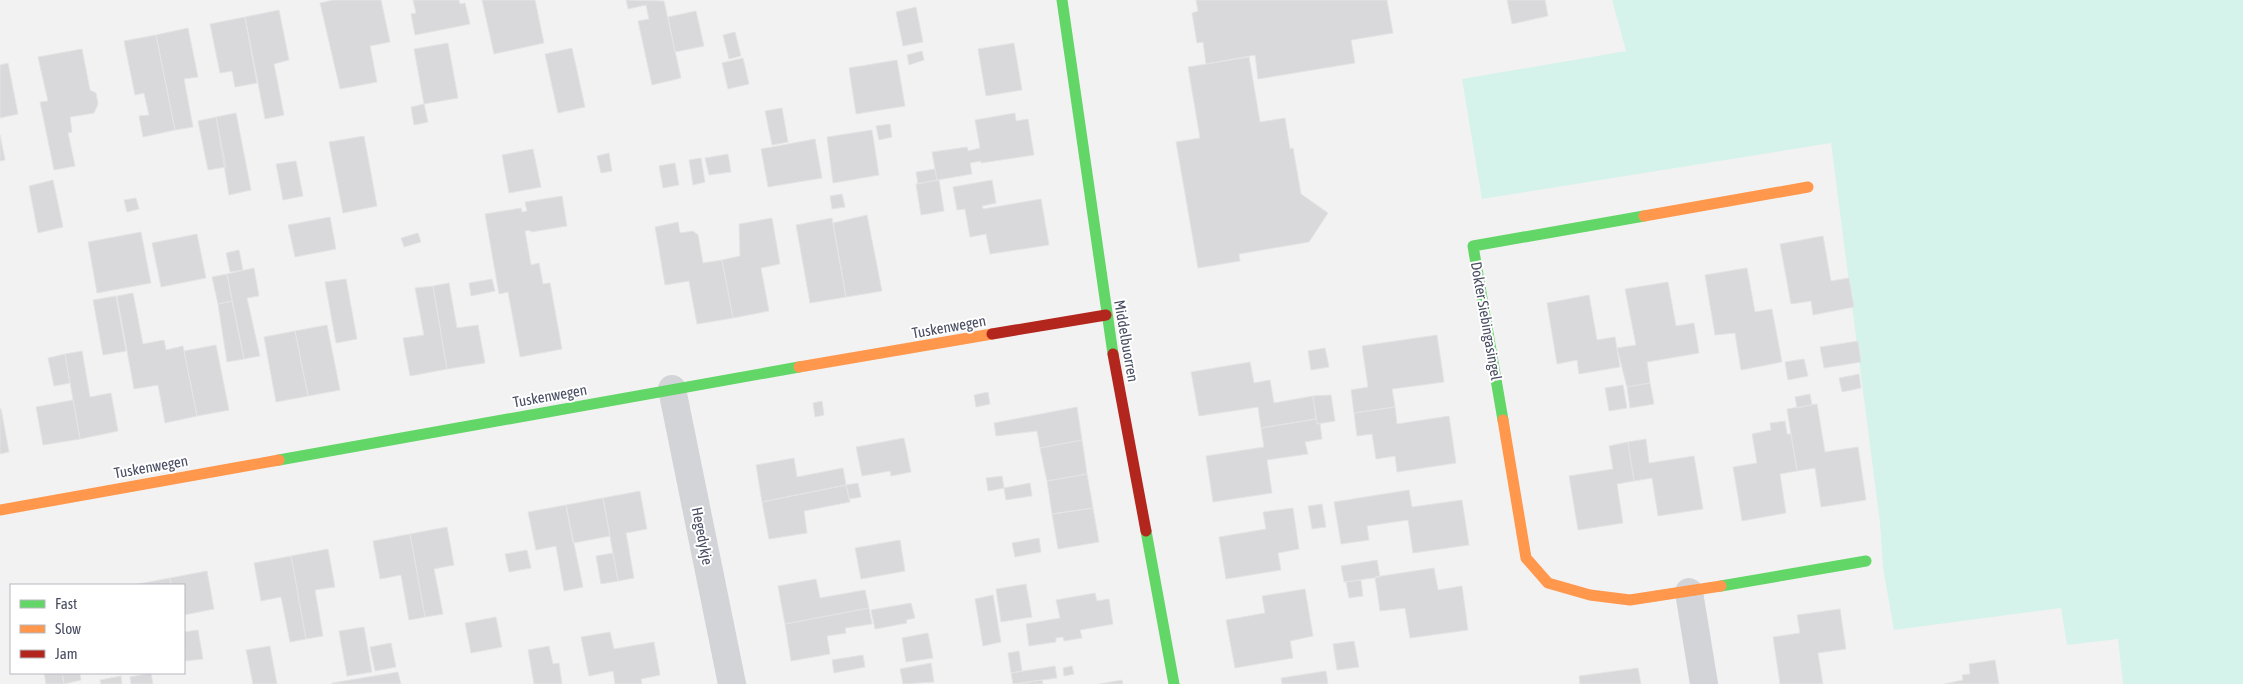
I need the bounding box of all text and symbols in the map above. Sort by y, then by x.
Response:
street label: Dokter Siebingasingel [1468,260,1505,381]
street label: Middelbuorren [1111,299,1142,383]
street label: Tuskenwegen [911,312,987,341]
street label: Tuskenwegen [512,381,588,410]
street label: Tuskenwegen [113,452,189,481]
street label: Hegedykje [689,506,716,566]
legend [10,584,185,674]
text: Fast [55,595,77,612]
text: Slow [55,620,81,637]
text: Jam [55,645,78,662]

